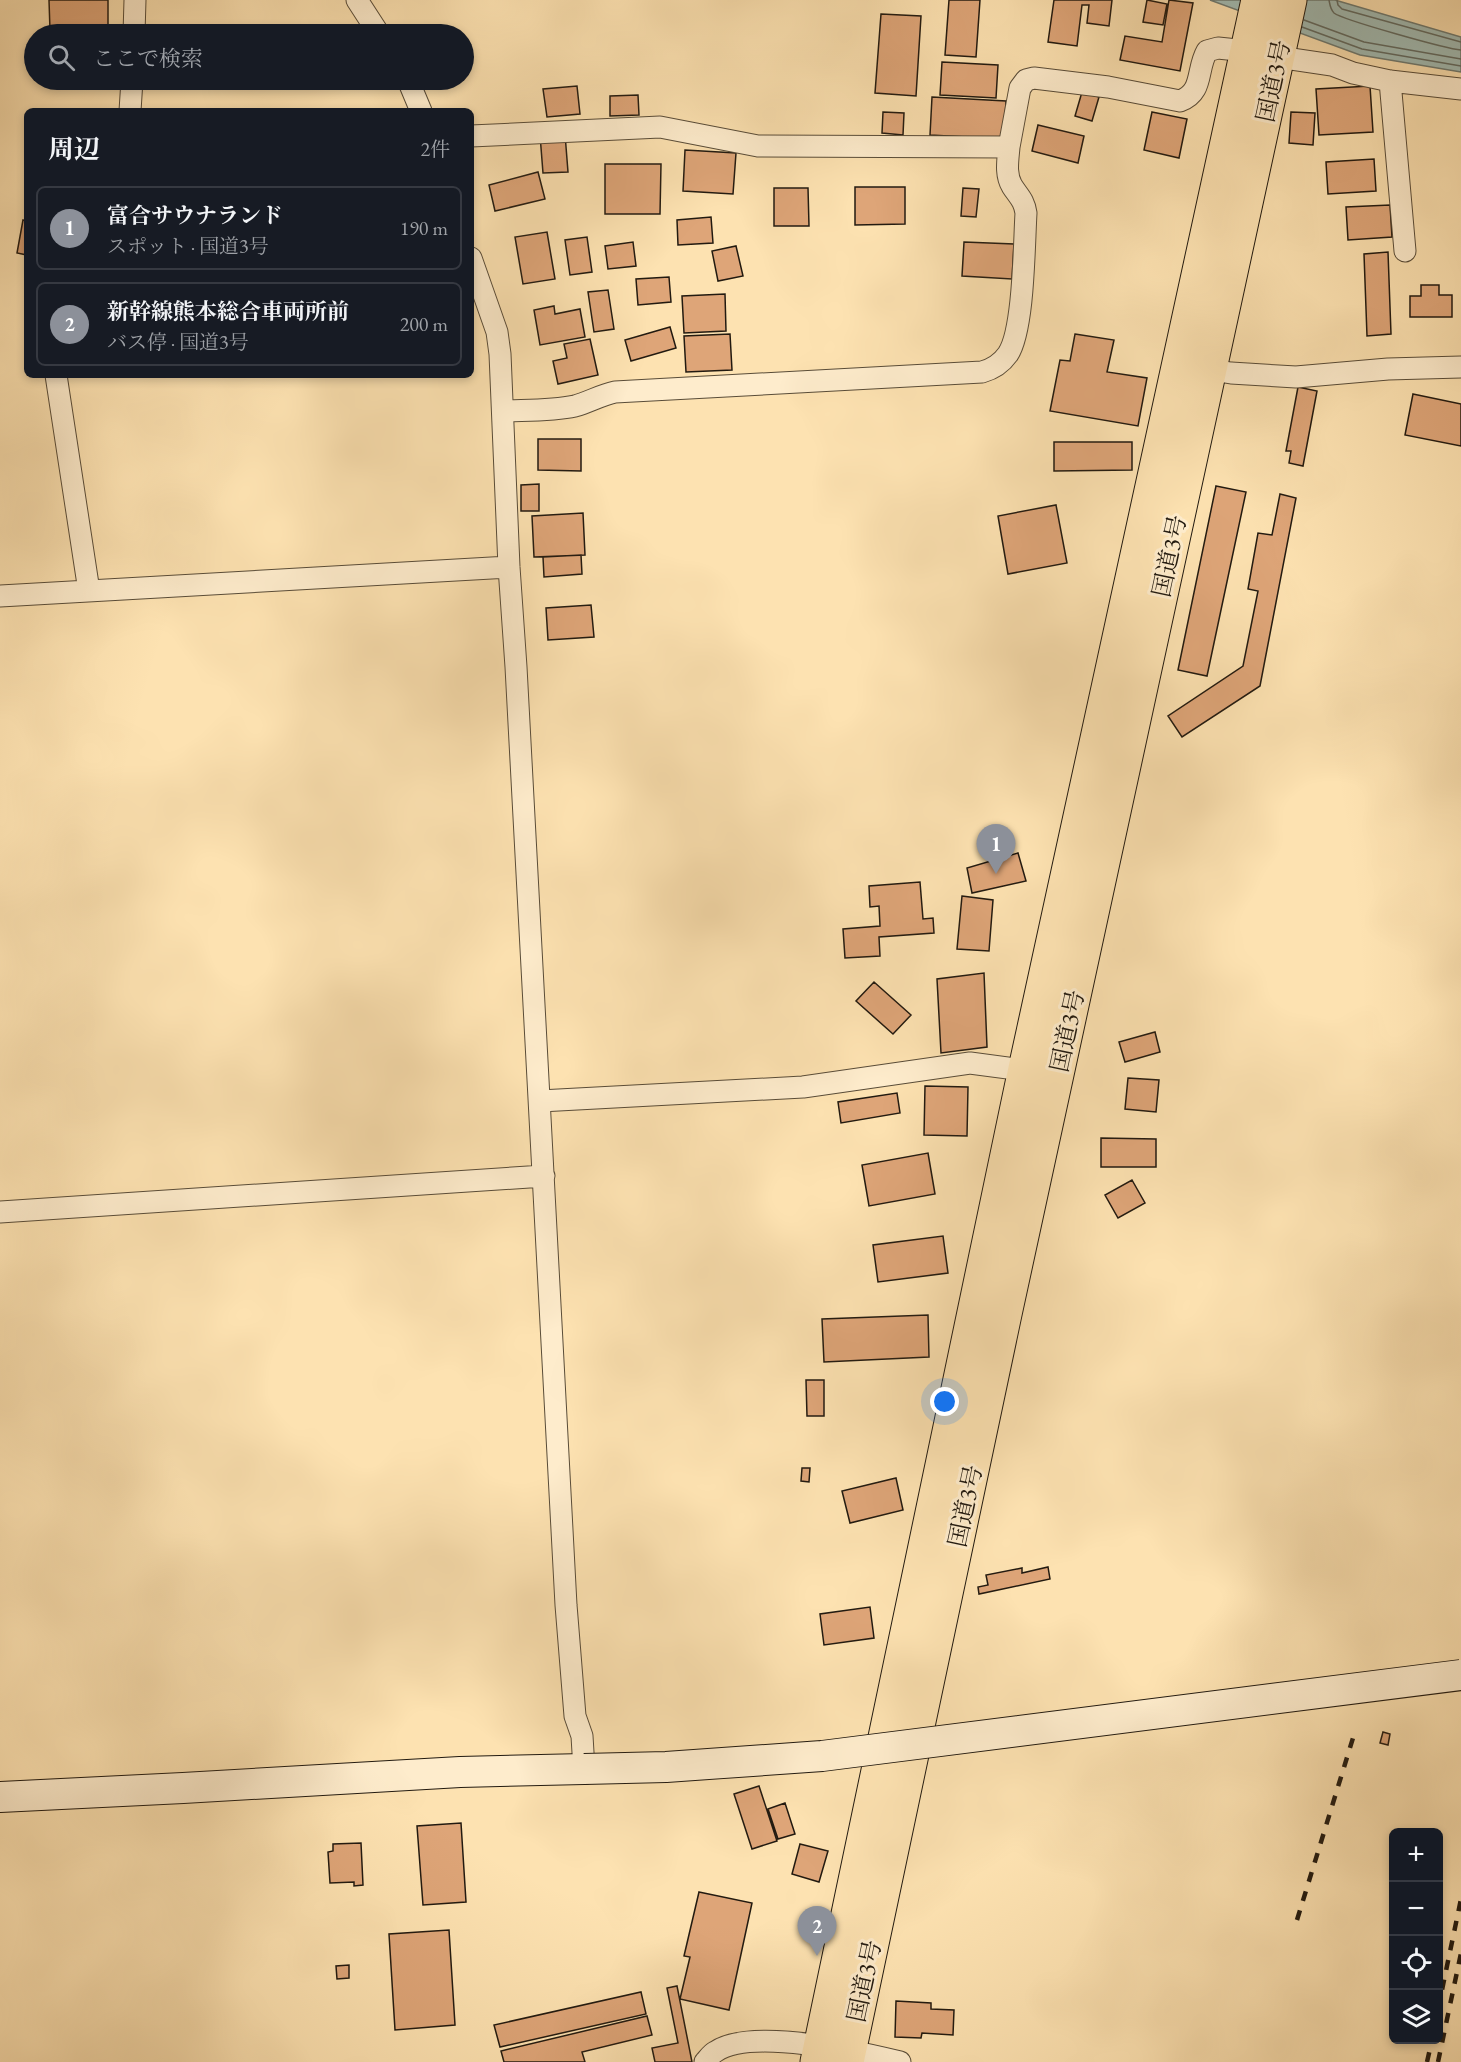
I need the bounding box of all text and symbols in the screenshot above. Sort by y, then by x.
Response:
search box [24,24,474,90]
street label: 国道3号 [1249,37,1297,125]
icon: search [45,41,78,74]
text: ここで検索 [93,44,203,73]
text: 周辺 [48,132,100,166]
text: 2件 [420,136,450,162]
text: 富合サウナランド [107,201,283,230]
text: 1 [64,215,75,241]
text: 190 m [400,215,448,241]
text: スポット · 国道3号 [107,233,269,259]
text: 新幹線熊本総合車両所前 [107,297,349,326]
text: 2 [64,311,75,337]
text: 200 m [400,311,448,337]
text: バス停 · 国道3号 [107,329,249,355]
street label: 国道3号 [1145,512,1193,600]
pin: 1 [976,824,1016,874]
street label: 国道3号 [1043,987,1091,1075]
your location [930,1387,959,1416]
street label: 国道3号 [941,1462,989,1550]
map controls [1389,1828,1443,2044]
button: + [1389,1828,1443,1882]
button: − [1389,1882,1443,1936]
pin: 2 [798,1906,836,1956]
button: locate [1389,1936,1443,1990]
street label: 国道3号 [840,1937,888,2025]
button: layers [1389,1990,1443,2044]

